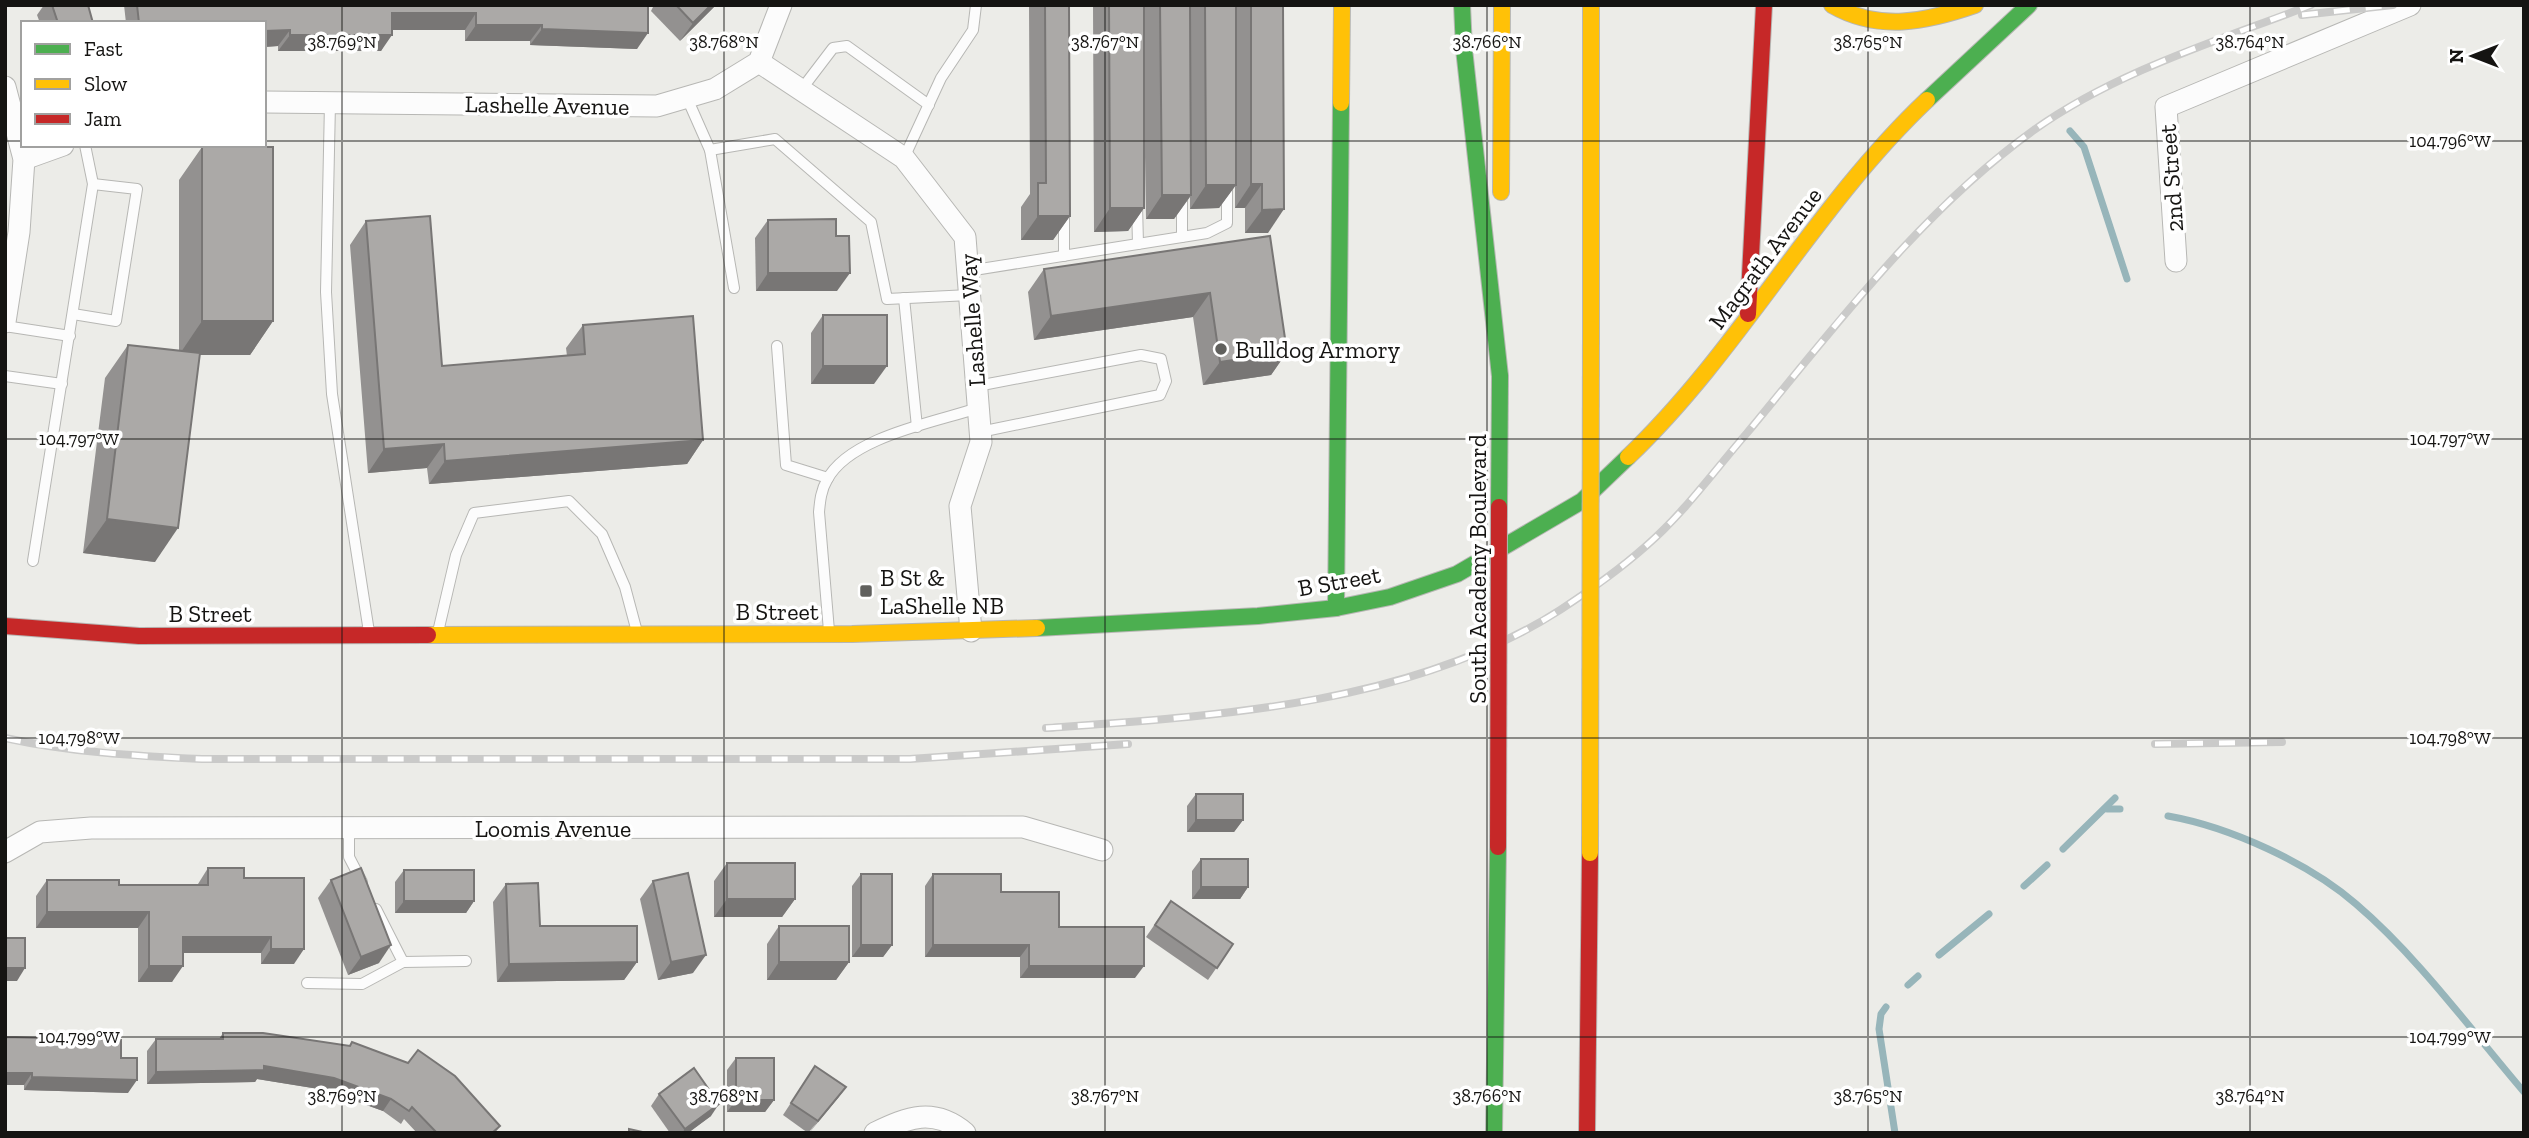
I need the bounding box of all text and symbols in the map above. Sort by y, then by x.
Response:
legend [21,21,266,147]
north arrow [2438,21,2508,91]
text: 38.769°N [307,31,377,53]
text: 38.768°N [689,31,759,53]
text: 38.767°N [1071,31,1139,53]
text: 38.766°N [1452,31,1522,53]
text: 38.765°N [1834,31,1902,53]
text: 38.764°N [2216,31,2285,53]
text: Fast [84,36,123,61]
text: N [2445,49,2468,63]
text: Slow [84,71,127,96]
street label: Lashelle Avenue [464,89,630,121]
text: Jam [84,106,121,131]
street label: 2nd Street [2153,123,2189,233]
text: 104.796°W [2409,130,2491,152]
street label: Magrath Avenue [1702,181,1828,335]
street label: Lashelle Way [953,252,991,388]
place label: Bulldog Armory [1235,335,1401,364]
marker: Bulldog Armory [1213,341,1229,357]
text: 104.797°W [39,428,119,450]
text: 104.797°W [2410,428,2490,450]
street label: South Academy Boulevard [1463,434,1492,704]
street label: B Street [1296,559,1383,603]
place label: B St & LaShelle NB [880,563,1004,620]
marker: B St & LaShelle NB [858,583,874,599]
street label: B Street [735,597,819,626]
street label: B Street [168,599,252,628]
text: 104.798°W [38,727,120,749]
text: 104.798°W [2409,727,2491,749]
street label: Loomis Avenue [475,814,631,843]
text: 104.799°W [38,1026,120,1048]
text: 104.799°W [2409,1026,2491,1048]
text: 38.769°N [307,1085,377,1107]
text: 38.768°N [689,1085,759,1107]
text: 38.767°N [1071,1085,1139,1107]
text: 38.766°N [1452,1085,1522,1107]
text: 38.765°N [1834,1085,1902,1107]
text: 38.764°N [2216,1085,2285,1107]

